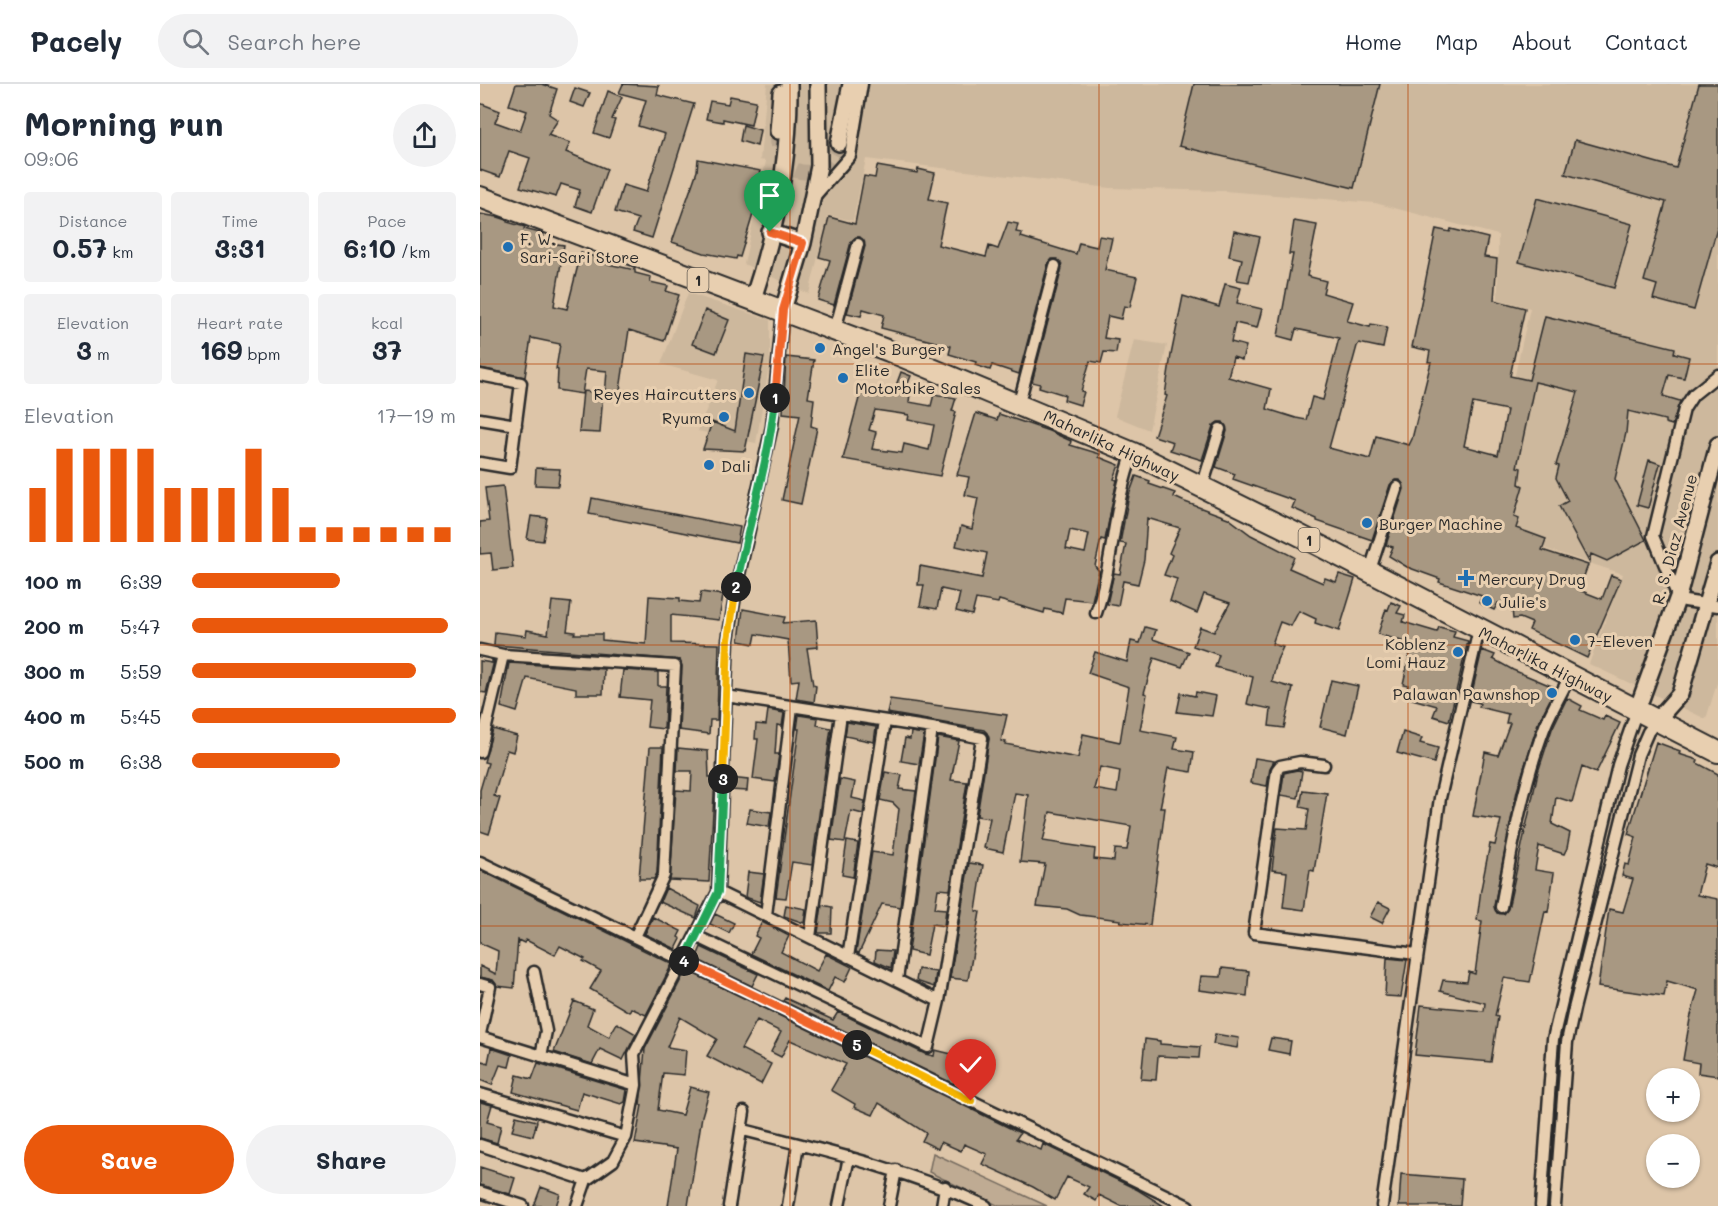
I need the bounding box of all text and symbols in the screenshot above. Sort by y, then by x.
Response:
search box [158,14,578,68]
text: Pacely [30,23,122,59]
icon: search [179,25,212,58]
text: Search here [227,27,361,56]
text: Home [1345,28,1402,55]
text: Map [1435,28,1478,55]
text: About [1511,28,1572,55]
text: Contact [1605,28,1688,55]
text: Morning run [24,101,224,144]
button: share [393,104,456,167]
text: 09:06 [24,145,79,171]
pin [744,170,795,232]
icon: arrive [753,179,786,212]
text: Distance [59,210,127,231]
text: Time [222,210,258,231]
text: Pace [367,210,407,231]
place label: F. W. Sari-Sari Store [520,228,639,267]
text: 0.57 [53,231,107,265]
text: 3:31 [215,231,265,265]
text: 6:10 [344,231,396,265]
marker: F. W. Sari-Sari Store [501,240,515,254]
text: km [107,241,133,262]
text: /km [396,241,431,262]
road number: 1 [688,268,708,292]
text: Elevation [57,312,129,333]
text: Heart rate [197,312,283,333]
text: kcal [371,312,403,333]
text: 3 [76,333,92,367]
text: 169 [200,333,242,367]
text: 37 [372,333,402,367]
place label: Angel's Burger [832,338,946,359]
marker: Angel's Burger [813,341,827,355]
text: m [92,343,110,364]
text: bpm [242,343,280,364]
place label: Elite Motorbike Sales [855,359,981,398]
marker: Elite Motorbike Sales [836,371,850,385]
place label: Reyes Haircutters [593,383,737,404]
pin: 1 [760,383,790,413]
marker: Reyes Haircutters [742,386,756,400]
text: 1 [771,387,779,408]
text: Elevation [24,402,114,428]
text: 17–19 m [376,402,456,428]
street label: Maharlika Highway [1041,404,1183,486]
place label: Ryuma [662,407,712,428]
marker: Ryuma [717,410,731,424]
place label: Dali [721,455,751,476]
marker: Dali [702,458,716,472]
street label: R. S. Diaz Avenue [1646,471,1702,607]
place label: Burger Machine [1379,513,1503,534]
marker: Burger Machine [1360,516,1374,530]
road number: 1 [1298,528,1320,552]
text: 100 m [24,568,82,594]
text: 6:39 [120,568,162,594]
place label: Mercury Drug [1478,568,1585,589]
marker: Mercury Drug [1459,571,1473,585]
pin: 2 [721,572,751,602]
text: 2 [732,576,740,597]
place label: Julie's [1499,591,1547,612]
marker: Julie's [1480,594,1494,608]
text: 200 m [24,613,84,639]
text: 5:47 [120,613,161,639]
street label: Maharlika Highway [1475,621,1617,707]
place label: 7-Eleven [1587,630,1653,651]
place label: Koblenz Lomi Hauz [1366,633,1446,672]
marker: 7-Eleven [1568,633,1582,647]
marker: Koblenz Lomi Hauz [1451,645,1465,659]
text: 300 m [24,658,85,684]
text: 5:59 [120,658,161,684]
place label: Palawan Pawnshop [1393,683,1540,704]
marker: Palawan Pawnshop [1545,686,1559,700]
text: 400 m [24,703,85,729]
text: 5:45 [120,703,161,729]
text: 500 m [24,748,84,774]
text: 6:38 [120,748,162,774]
pin: 3 [708,764,738,794]
text: 3 [718,768,728,789]
pin: 4 [669,946,699,976]
text: 4 [679,950,689,971]
pin: 5 [842,1030,872,1060]
text: 5 [852,1034,862,1055]
pin [945,1039,996,1101]
icon: check [954,1048,987,1081]
map controls [1646,1068,1700,1188]
button: + [1646,1068,1700,1122]
button: Save [24,1125,234,1194]
button: Share [246,1125,456,1194]
button: − [1646,1134,1700,1188]

